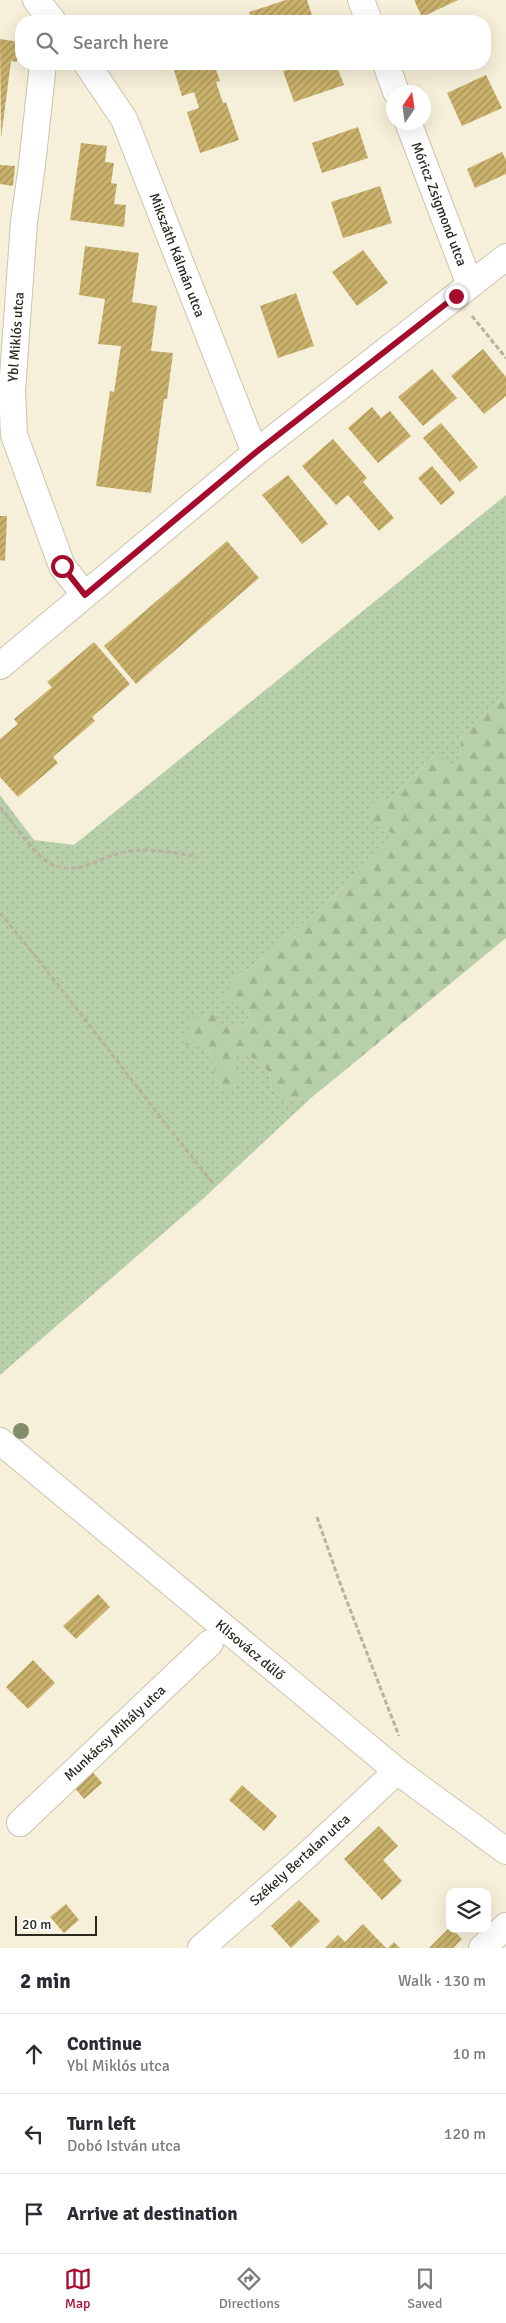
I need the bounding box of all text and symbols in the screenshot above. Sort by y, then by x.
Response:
search box [15,15,491,70]
icon: search [33,29,61,57]
text: Search here [73,31,169,55]
north arrow [386,85,431,130]
street label: Móricz Zsigmond utca [407,140,471,268]
street label: Mikszáth Kálmán utca [145,190,209,320]
route end [445,285,468,308]
street label: Ybl Miklós utca [4,291,28,383]
route start [51,555,74,578]
street label: Klisovácz dűlő [212,1616,288,1684]
street label: Munkácsy Mihály utca [61,1682,169,1784]
street label: Székely Bertalan utca [246,1811,354,1909]
map controls [446,1888,491,1933]
button: layers [446,1888,491,1933]
scale bar [15,1913,98,1936]
text: 20 m [22,1916,51,1933]
text: 2 min [20,1968,71,1994]
text: Walk · 130 m [398,1971,486,1991]
text: Continue [67,2032,142,2056]
icon: ahead [20,2040,48,2068]
text: 10 m [452,2044,486,2064]
text: Ybl Miklós utca [67,2056,170,2076]
text: Turn left [67,2112,136,2136]
icon: left [20,2120,48,2148]
text: 120 m [444,2124,486,2144]
text: Dobó István utca [67,2136,181,2156]
icon: arrive [20,2200,48,2228]
text: Arrive at destination [67,2202,238,2226]
tab: Map [64,2265,92,2312]
tab: Directions [219,2265,280,2312]
tab: Saved [407,2265,442,2312]

